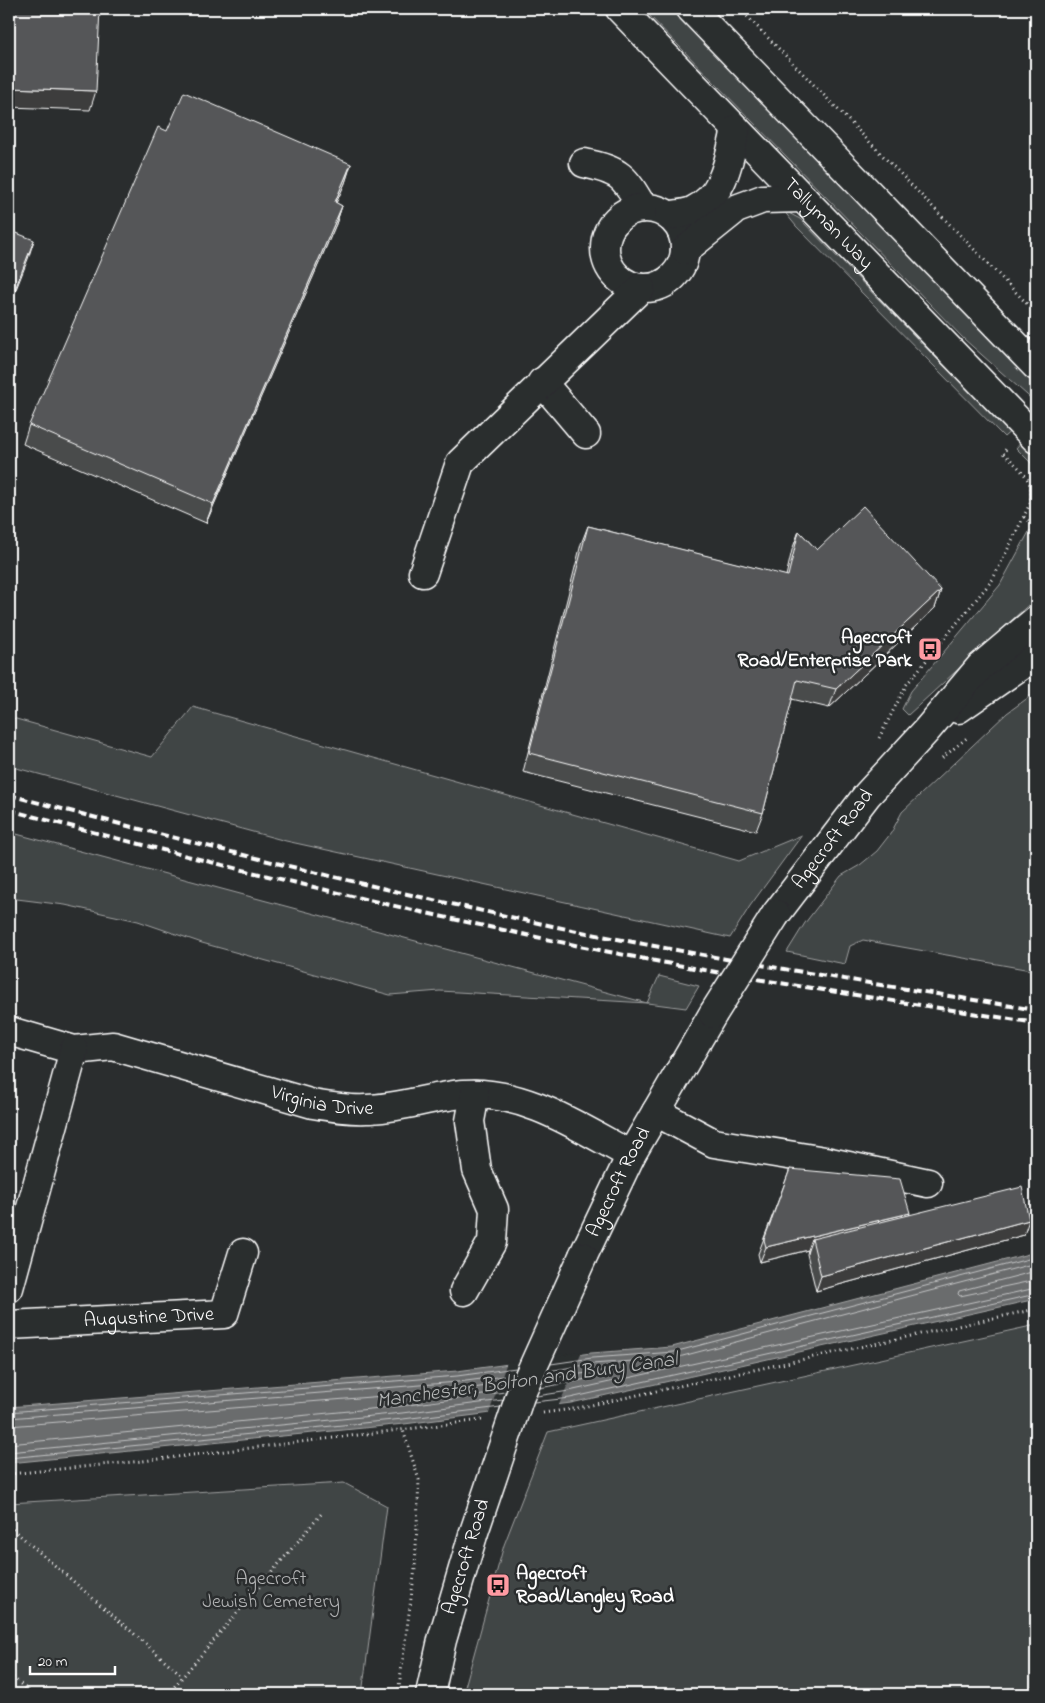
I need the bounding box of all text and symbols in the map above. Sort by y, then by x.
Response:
street label: Tallyman Way [776,171,880,277]
place label: Agecroft Road/Enterprise Park [737,624,913,676]
bus stop icon: Agecroft Road/Enterprise Park [917,636,943,662]
street label: Agecroft Road [785,783,881,896]
street label: Virginia Drive [267,1078,374,1124]
street label: Agecroft Road [579,1122,659,1242]
street label: Augustine Drive [83,1300,215,1336]
water label: Manchester, Bolton and Bury Canal [375,1345,682,1417]
street label: Agecroft Road [436,1496,499,1619]
place label: Agecroft Road/Langley Road [516,1560,675,1613]
park label: Agecroft Jewish Cemetery [202,1565,340,1617]
bus stop icon: Agecroft Road/Langley Road [485,1572,511,1598]
scale bar [30,1643,115,1675]
text: 20 m [38,1651,68,1673]

